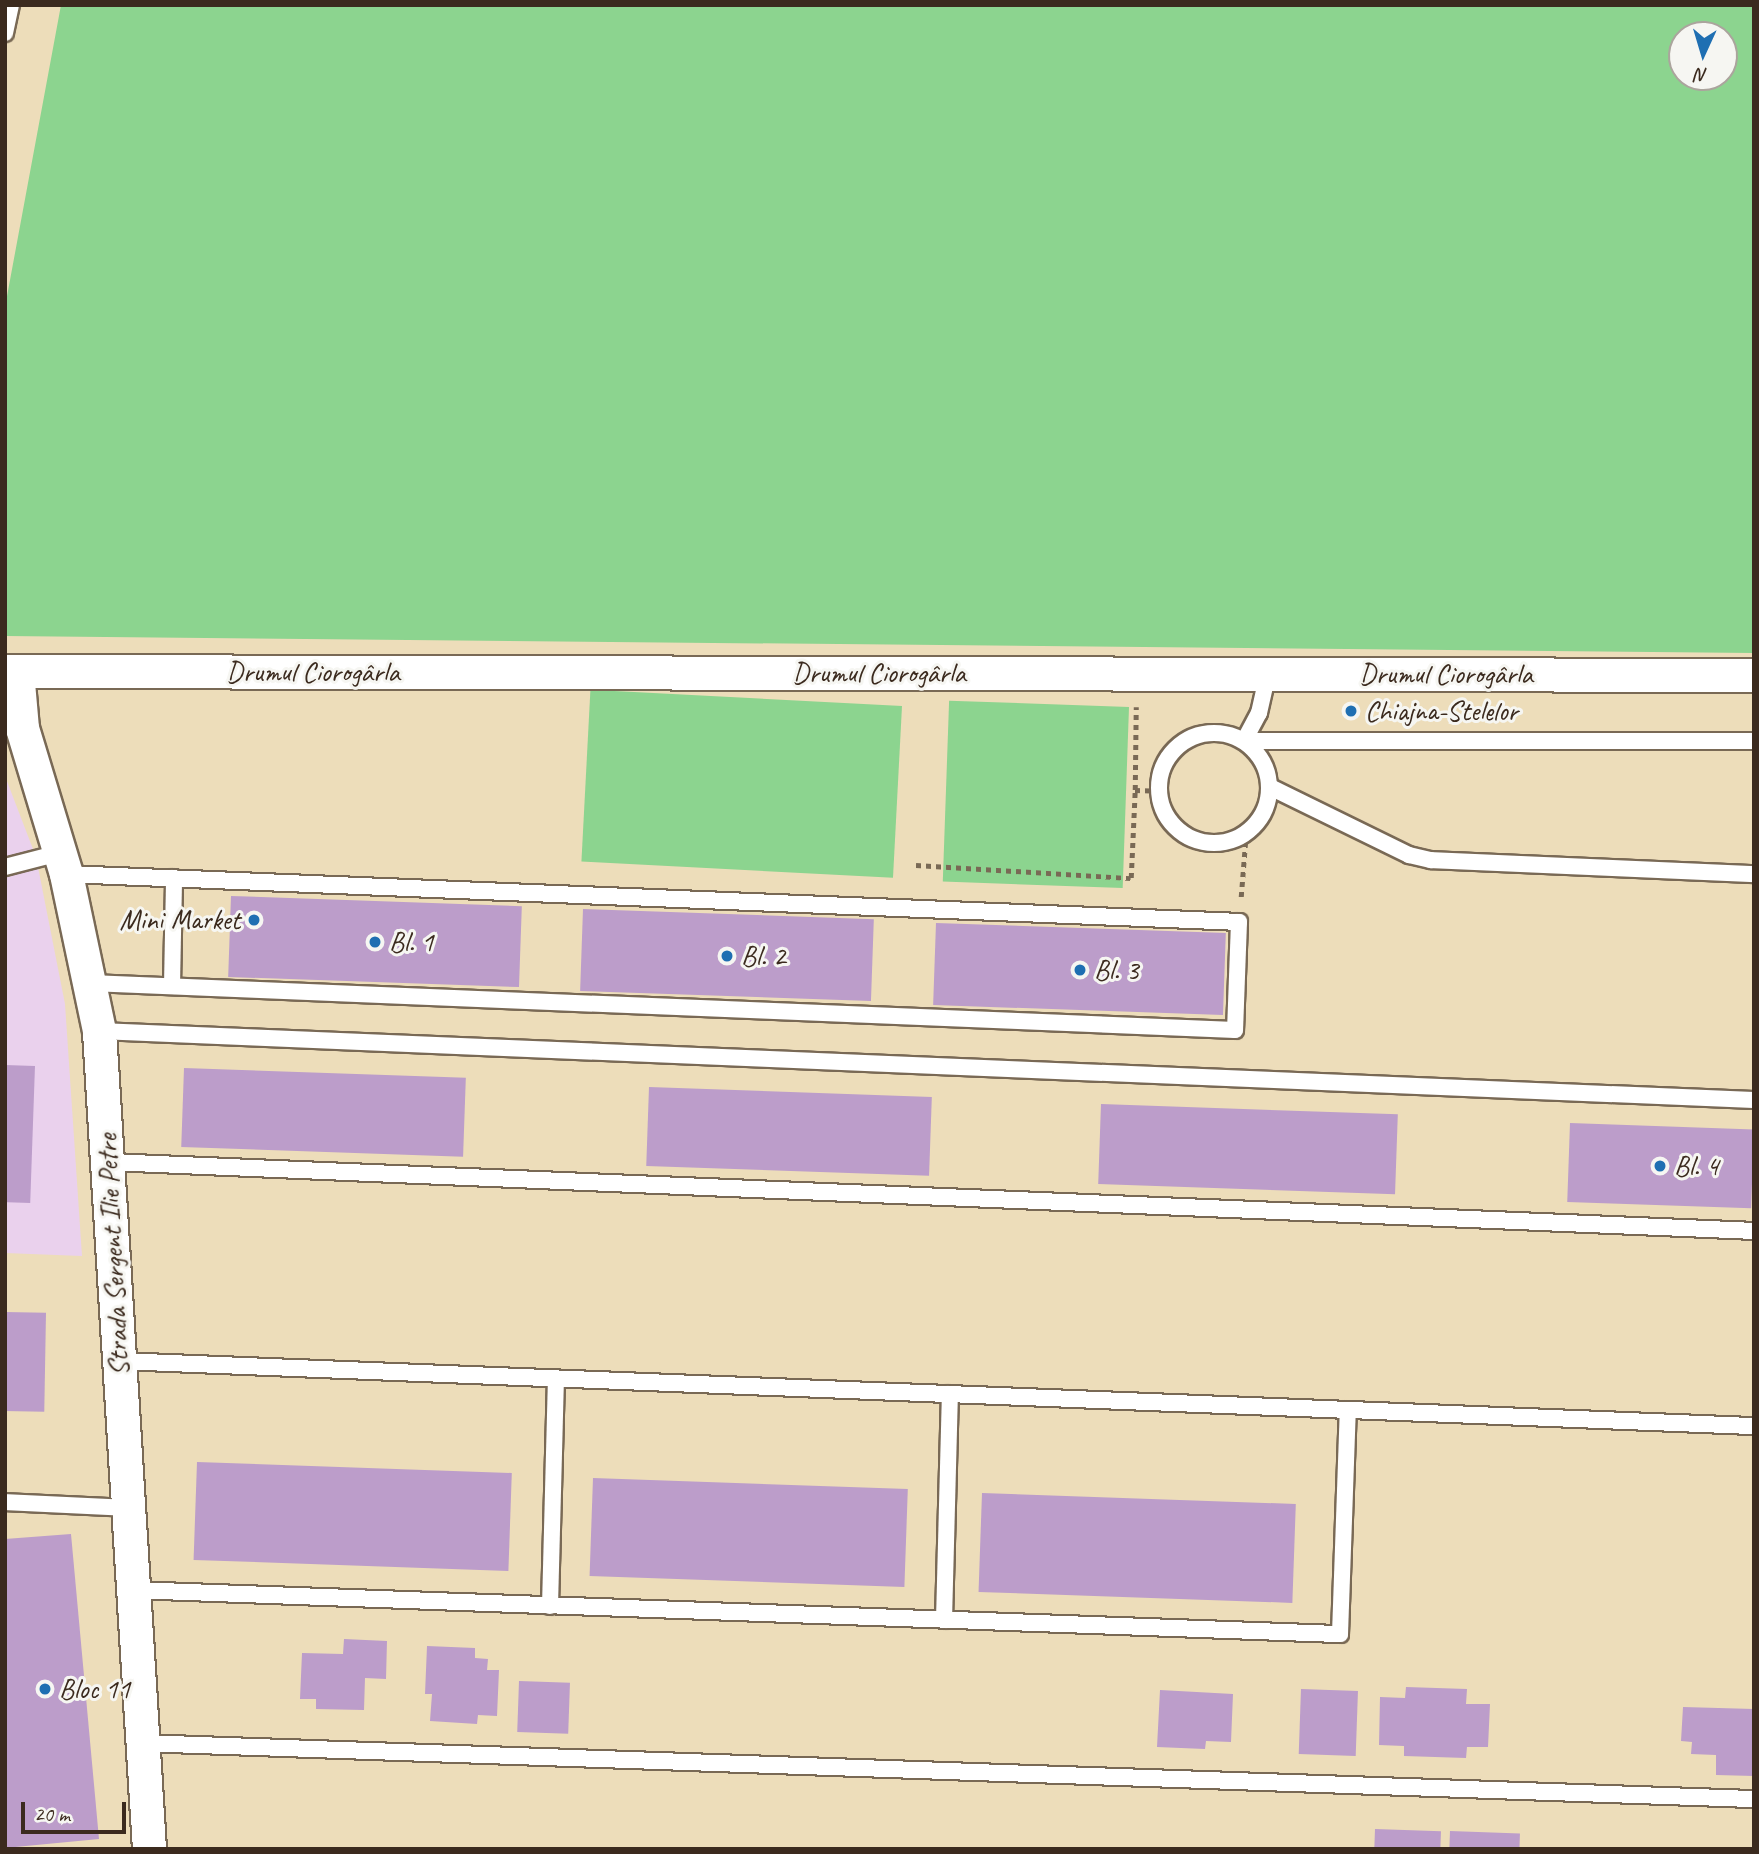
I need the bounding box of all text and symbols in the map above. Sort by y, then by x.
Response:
north arrow [1668,21,1738,91]
text: N [1695,63,1708,87]
street label: Drumul Ciorogârla [226,655,400,689]
street label: Drumul Ciorogârla [792,656,966,690]
street label: Drumul Ciorogârla [1359,657,1533,691]
place label: Chiajna-Stelelor [1365,694,1518,728]
marker: Chiajna-Stelelor [1343,703,1359,719]
place label: Mini Market [119,903,240,937]
marker: Mini Market [246,912,262,928]
place label: Bl. 1 [389,925,433,959]
marker: Bl. 1 [367,934,383,950]
place label: Bl. 2 [741,939,785,973]
marker: Bl. 2 [719,948,735,964]
place label: Bl. 3 [1094,953,1138,987]
marker: Bl. 3 [1072,962,1088,978]
street label: Strada Sergent Ilie Petre [90,1133,136,1377]
place label: Bl. 4 [1674,1149,1718,1183]
marker: Bl. 4 [1652,1158,1668,1174]
place label: Bloc 11 [59,1672,130,1706]
marker: Bloc 11 [37,1681,53,1697]
scale bar [24,1787,130,1831]
text: 20 m [34,1801,70,1827]

